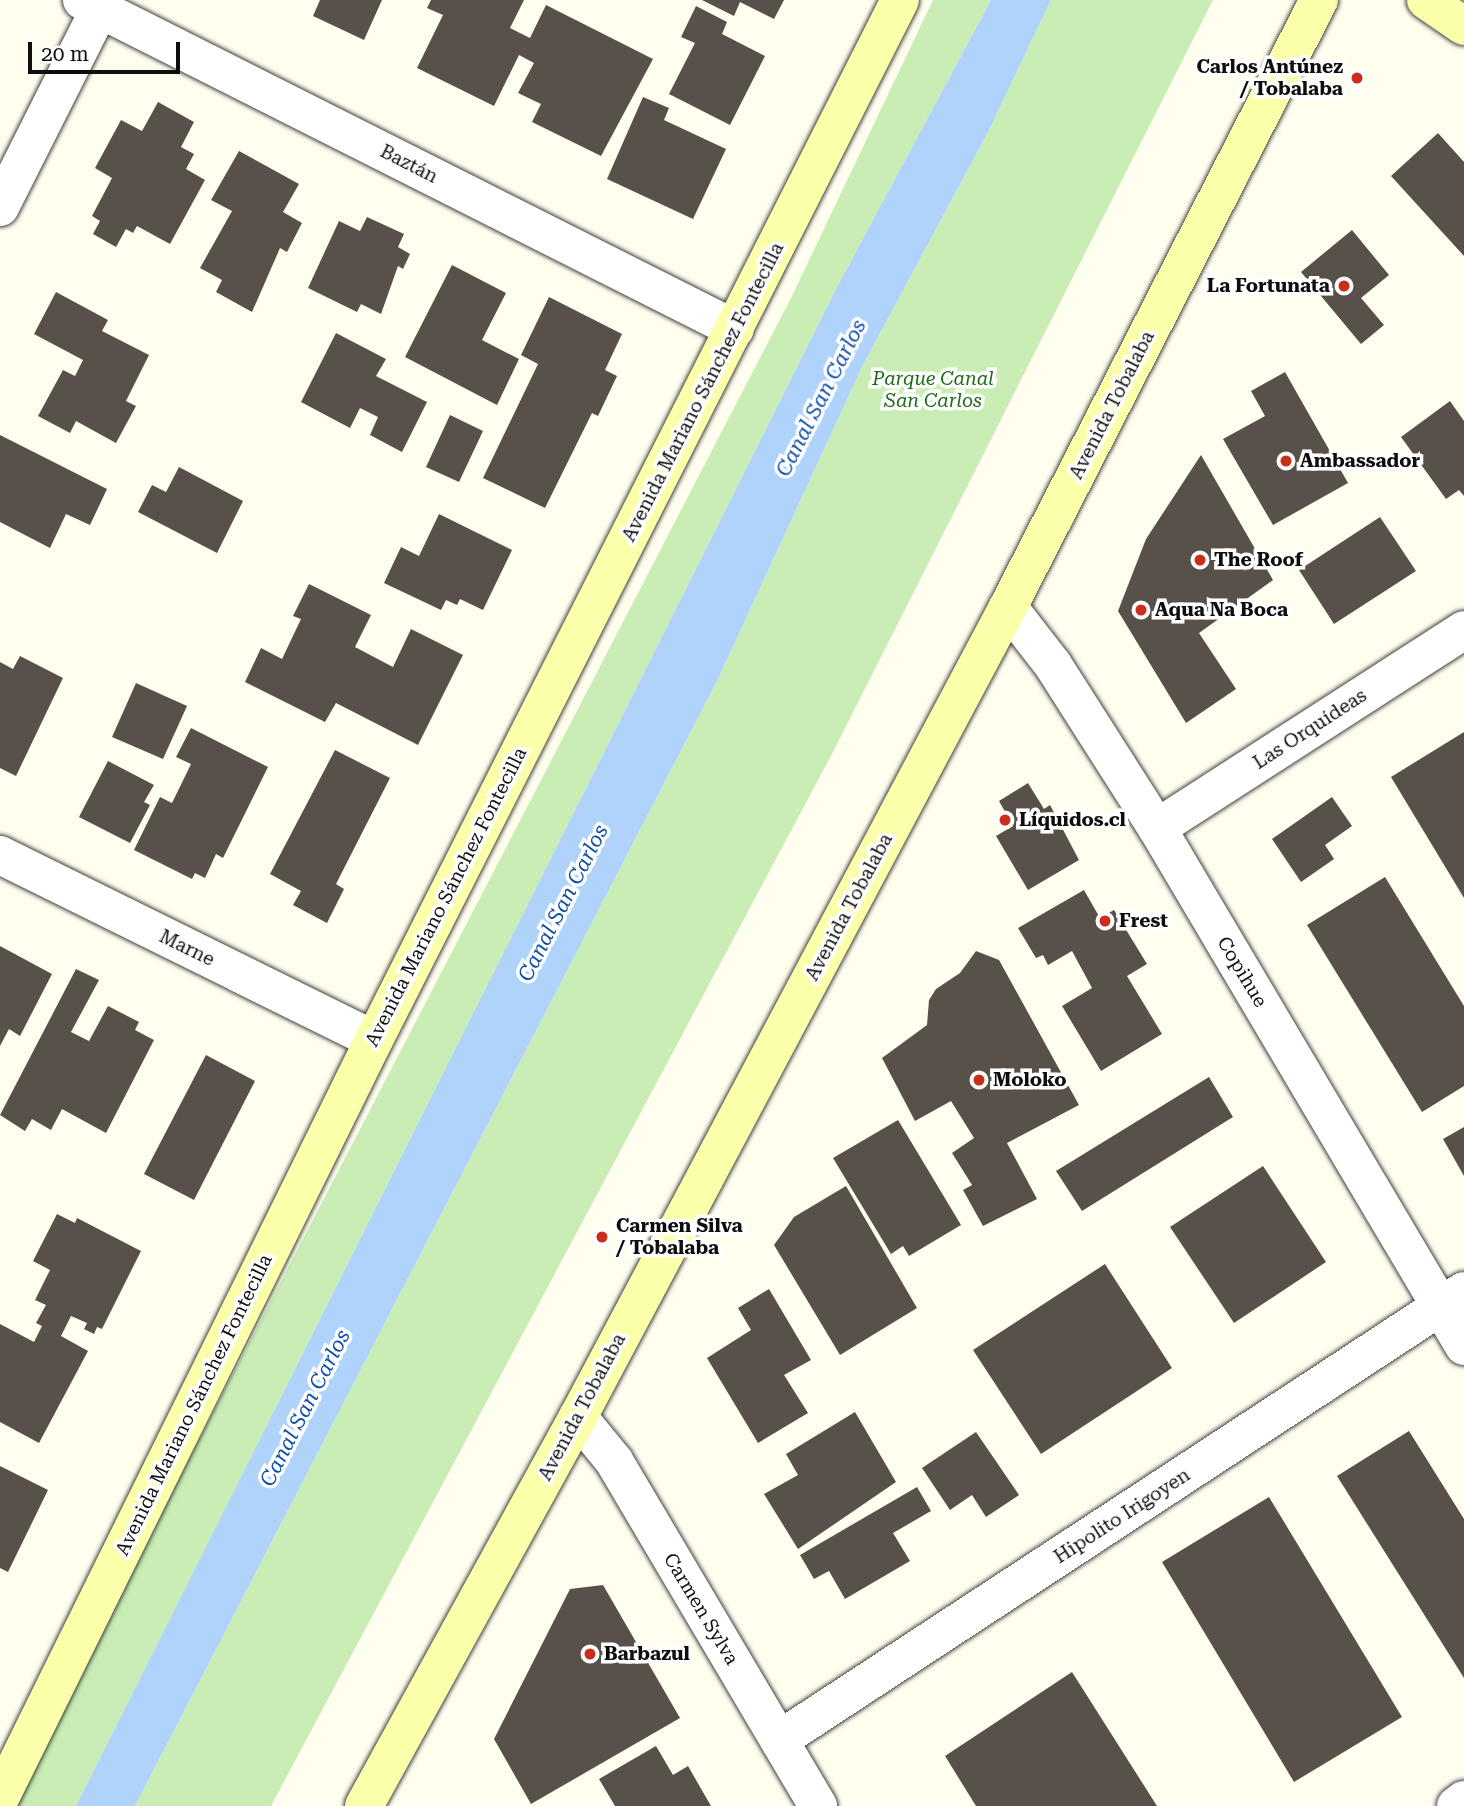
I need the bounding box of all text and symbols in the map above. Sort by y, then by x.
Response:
scale bar [32,28,184,72]
text: 20 m [41,42,89,66]
place label: Carlos Antúnez / Tobalaba [1196,56,1343,100]
marker: Carlos Antúnez / Tobalaba [1349,70,1365,86]
street label: Baztán [376,140,442,188]
street label: Avenida Mariano Sánchez Fontecilla [617,239,789,545]
place label: La Fortunata [1207,275,1330,297]
marker: La Fortunata [1336,278,1352,294]
water label: Canal San Carlos [771,315,871,481]
street label: Avenida Tobalaba [1065,327,1159,483]
park label: Parque Canal San Carlos [872,368,994,412]
place label: Ambassador [1300,450,1420,472]
marker: Ambassador [1278,453,1294,469]
place label: The Roof [1214,549,1303,571]
marker: The Roof [1192,552,1208,568]
place label: Aqua Na Boca [1155,599,1288,621]
marker: Aqua Na Boca [1133,602,1149,618]
street label: Las Orquídeas [1249,684,1371,774]
street label: Avenida Mariano Sánchez Fontecilla [360,744,532,1050]
place label: Líquidos.cl [1019,809,1126,831]
marker: Líquidos.cl [997,812,1013,828]
water label: Canal San Carlos [513,820,613,986]
street label: Avenida Tobalaba [801,830,897,984]
place label: Frest [1119,910,1168,932]
marker: Frest [1097,913,1113,929]
street label: Marne [156,925,218,971]
street label: Copihue [1212,933,1272,1011]
place label: Moloko [993,1069,1067,1091]
marker: Moloko [971,1072,987,1088]
place label: Carmen Silva / Tobalaba [616,1215,743,1259]
marker: Carmen Silva / Tobalaba [594,1229,610,1245]
street label: Avenida Mariano Sánchez Fontecilla [111,1251,277,1559]
water label: Canal San Carlos [255,1325,355,1491]
street label: Avenida Tobalaba [534,1330,630,1484]
street label: Hipolito Irigoyen [1050,1464,1194,1568]
street label: Carmen Sylva [659,1549,743,1669]
place label: Barbazul [604,1643,690,1665]
marker: Barbazul [582,1646,598,1662]

